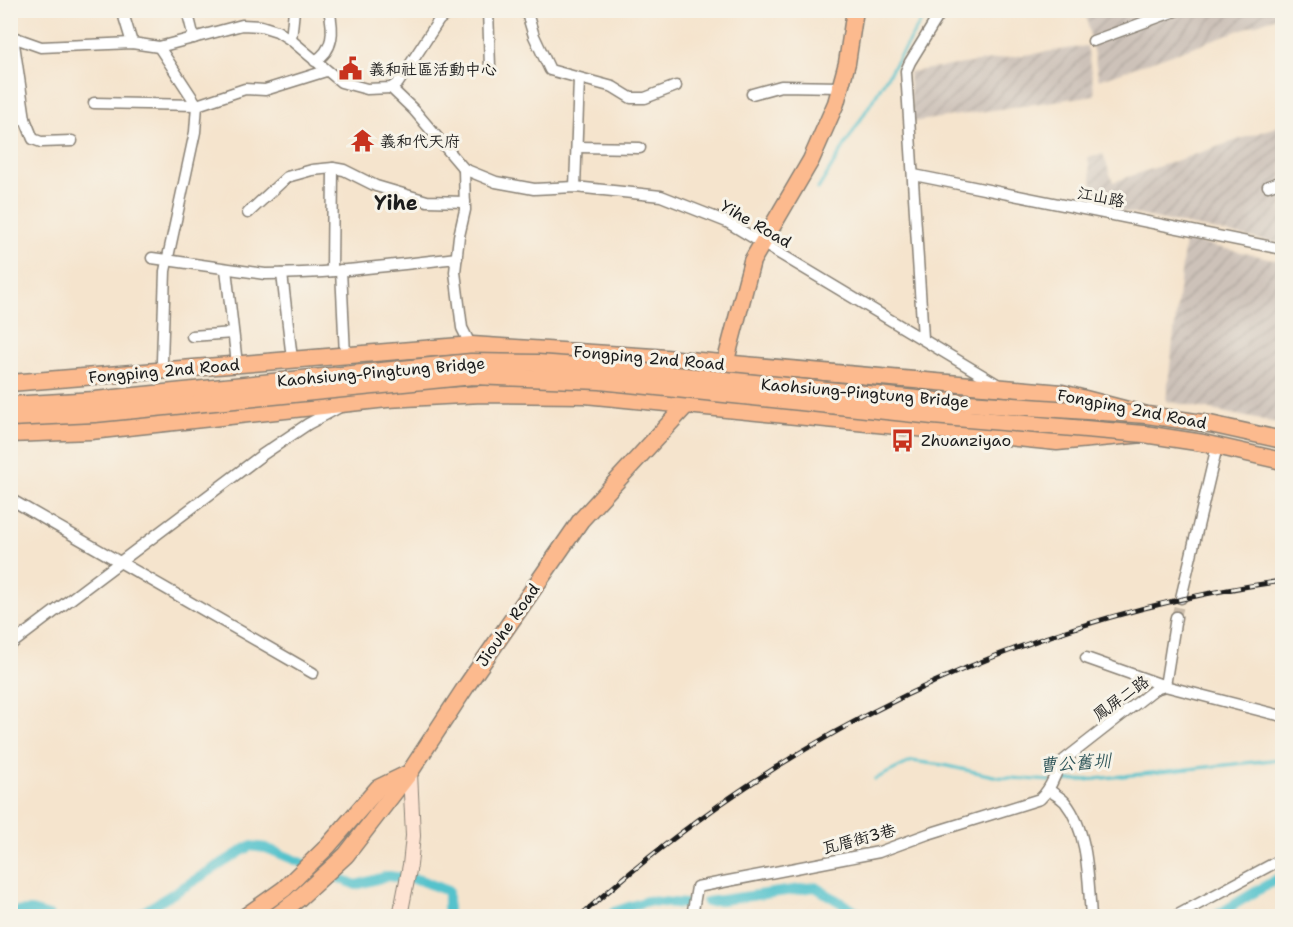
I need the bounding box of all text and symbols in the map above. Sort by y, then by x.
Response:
public building icon: 義和社區活動中心 [338,56,364,82]
place label: 義和社區活動中心 [369,59,497,80]
temple icon: 義和代天府 [349,128,375,154]
place label: 義和代天府 [380,131,460,152]
street label: 江山路 [1075,182,1127,212]
district label: Yihe [374,190,418,216]
street label: Yihe Road [717,195,795,253]
street label: Fongping 2nd Road [573,341,725,375]
street label: Kaohsiung-Pingtung Bridge [276,352,486,392]
street label: Fongping 2nd Road [88,354,240,388]
street label: Kaohsiung-Pingtung Bridge [760,373,970,413]
street label: Fongping 2nd Road [1056,384,1208,434]
bus stop icon: Zhuanziyao [890,427,916,453]
place label: Zhuanziyao [921,430,1011,451]
street label: Jiouhe Road [472,579,544,671]
street label: 鳳屏二路 [1089,671,1153,725]
water label: 曹公舊圳 [1038,748,1114,777]
street label: 瓦厝街3巷 [820,819,898,859]

